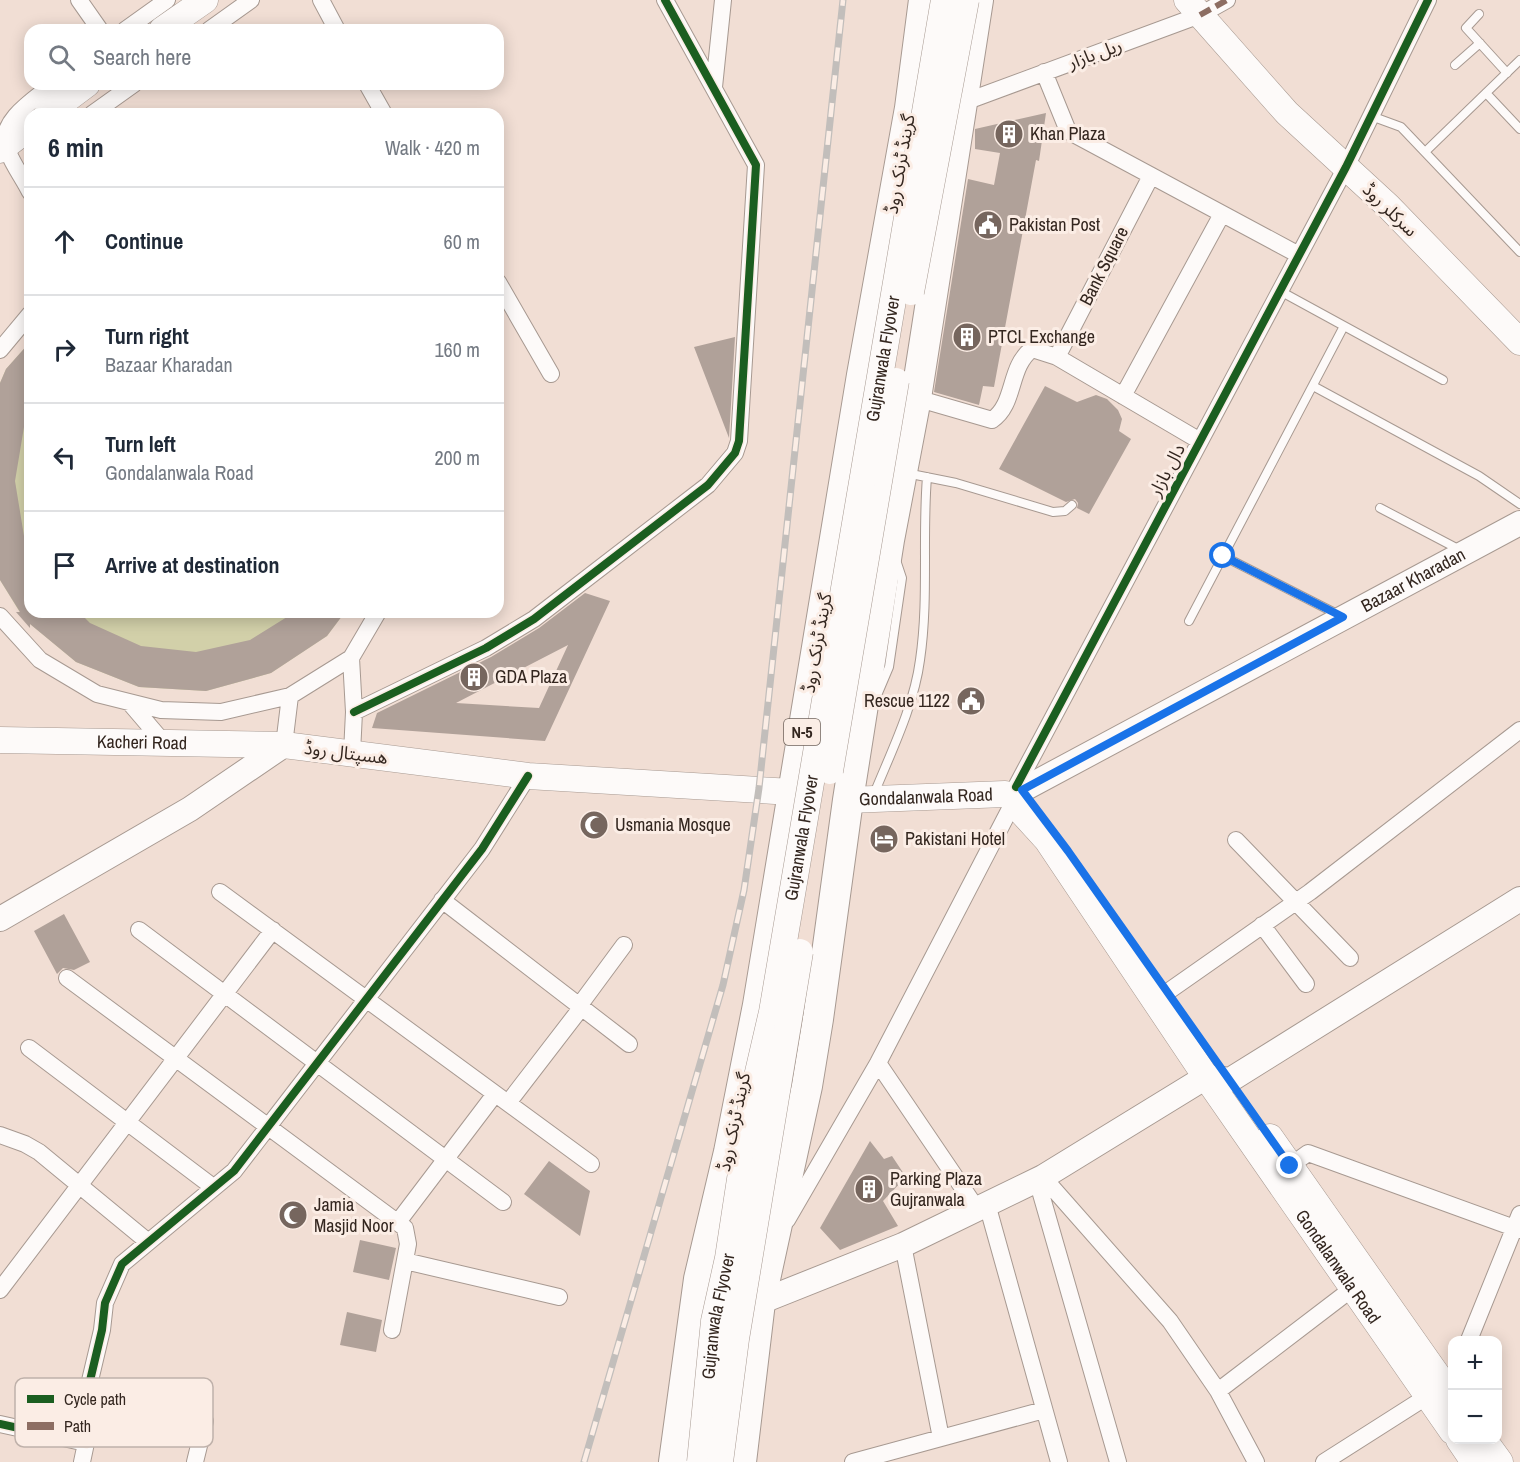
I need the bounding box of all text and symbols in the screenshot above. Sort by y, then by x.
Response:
search box [24,24,504,90]
street label: ریل بازار [1063,32,1125,75]
icon: search [45,41,78,74]
text: Search here [93,42,191,72]
street label: گرینڈ ٹرنک روڈ [878,111,921,216]
building icon: Khan Plaza [993,118,1025,150]
place label: Khan Plaza [1030,121,1106,146]
text: 6 min [48,130,104,165]
text: Walk · 420 m [385,134,480,161]
street label: سرکلر روڈ [1357,177,1423,242]
public building icon: Pakistan Post [972,209,1004,241]
place label: Pakistan Post [1009,212,1100,237]
street label: Bank Square [1073,222,1134,309]
icon: ahead [48,225,81,258]
text: Continue [105,226,183,256]
text: 60 m [444,228,480,255]
street label: Gujranwala Flyover [860,294,906,423]
text: Turn right [105,321,189,351]
building icon: PTCL Exchange [951,321,983,353]
place label: PTCL Exchange [988,324,1095,349]
icon: right [48,333,81,366]
text: 160 m [434,336,480,363]
text: Bazaar Kharadan [105,351,233,378]
text: Turn left [105,429,176,459]
street label: دال بازار [1142,439,1191,502]
icon: left [48,441,81,474]
text: 200 m [434,444,480,471]
text: Gondalanwala Road [105,459,254,486]
route start [1209,542,1235,568]
street label: Bazaar Kharadan [1356,542,1470,618]
icon: arrive [48,549,81,582]
text: Arrive at destination [105,550,279,580]
street label: گرینڈ ٹرنک روڈ [795,590,838,695]
building icon: GDA Plaza [458,661,490,693]
place label: GDA Plaza [495,664,567,689]
public building icon: Rescue 1122 [955,685,987,717]
place label: Rescue 1122 [864,688,950,713]
road number: N-5 [784,719,820,745]
street label: Kacheri Road [97,729,187,755]
street label: ھسپتال روڈ [303,735,389,770]
street label: Gujranwala Flyover [778,773,824,903]
street label: Gondalanwala Road [859,781,993,812]
mosque icon: Usmania Mosque [578,809,610,841]
place label: Usmania Mosque [615,812,731,837]
hotel icon: Pakistani Hotel [868,823,900,855]
place label: Pakistani Hotel [905,826,1005,851]
street label: گرینڈ ٹرنک روڈ [711,1069,756,1174]
route end [1276,1152,1302,1178]
place label: Parking Plaza Gujranwala [890,1166,982,1212]
building icon: Parking Plaza Gujranwala [853,1173,885,1205]
place label: Jamia Masjid Noor [314,1192,394,1238]
mosque icon: Jamia Masjid Noor [277,1199,309,1231]
street label: Gondalanwala Road [1290,1204,1387,1329]
street label: Gujranwala Flyover [695,1252,741,1380]
map controls [1448,1336,1502,1444]
button: + [1448,1336,1502,1390]
legend [15,1378,213,1447]
text: Cycle path [64,1388,126,1410]
button: − [1448,1390,1502,1444]
text: Path [64,1415,91,1437]

